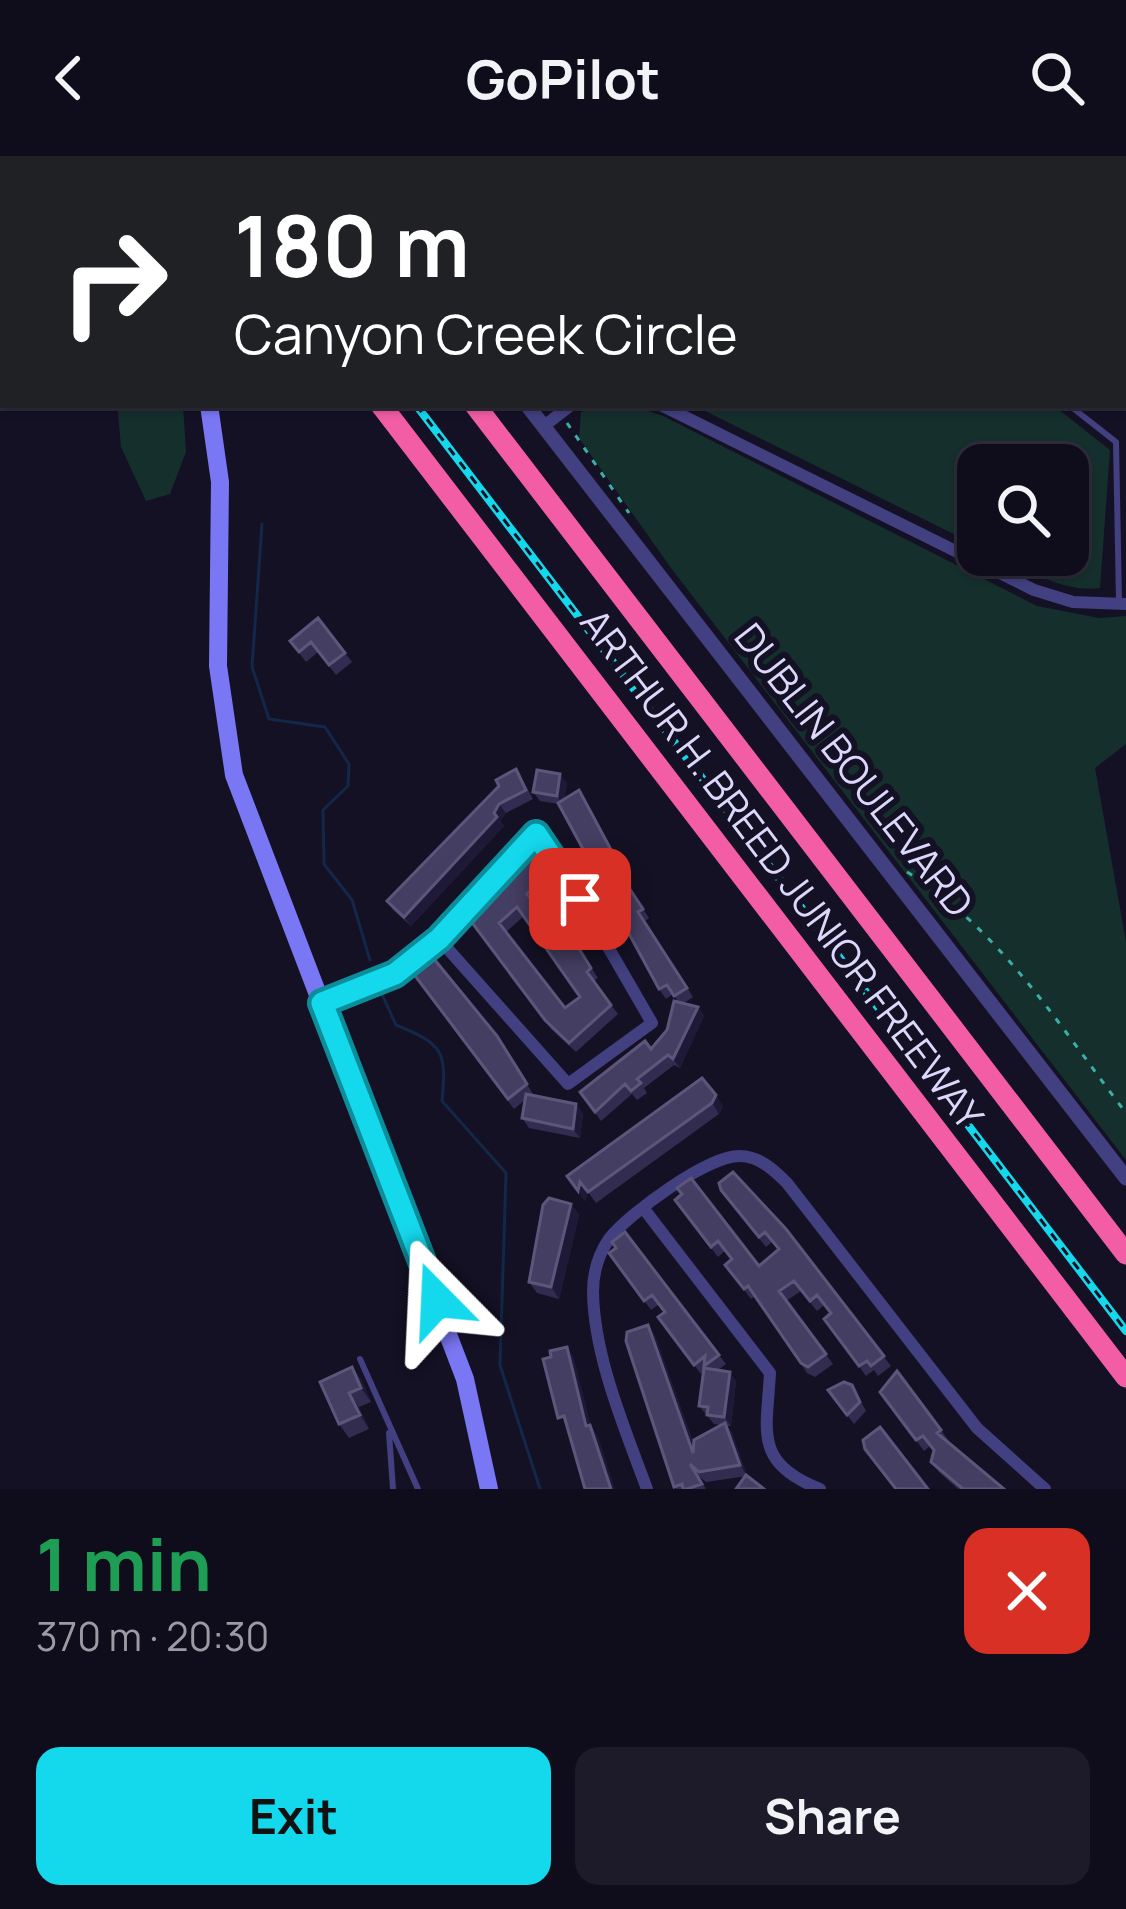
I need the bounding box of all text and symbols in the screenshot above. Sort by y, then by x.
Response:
text: GoPilot [466,41,660,115]
icon: back [36,45,102,111]
icon: search [1024,45,1090,111]
text: 180 m [234,187,470,302]
icon: right [36,204,192,360]
text: Canyon Creek Circle [234,296,738,370]
map controls [957,444,1089,576]
button: search [957,444,1089,576]
street label: ARTHUR H. BREED JUNIOR FREEWAY [569,597,997,1140]
street label: DUBLIN BOULEVARD [723,611,987,927]
pin [529,848,631,950]
icon: arrive [547,866,613,932]
position arrow [374,1237,500,1363]
text: 1 min [36,1514,212,1613]
button: close [964,1528,1090,1654]
text: 370 m · 20:30 [36,1609,269,1663]
button: Exit [36,1747,551,1885]
button: Share [575,1747,1090,1885]

